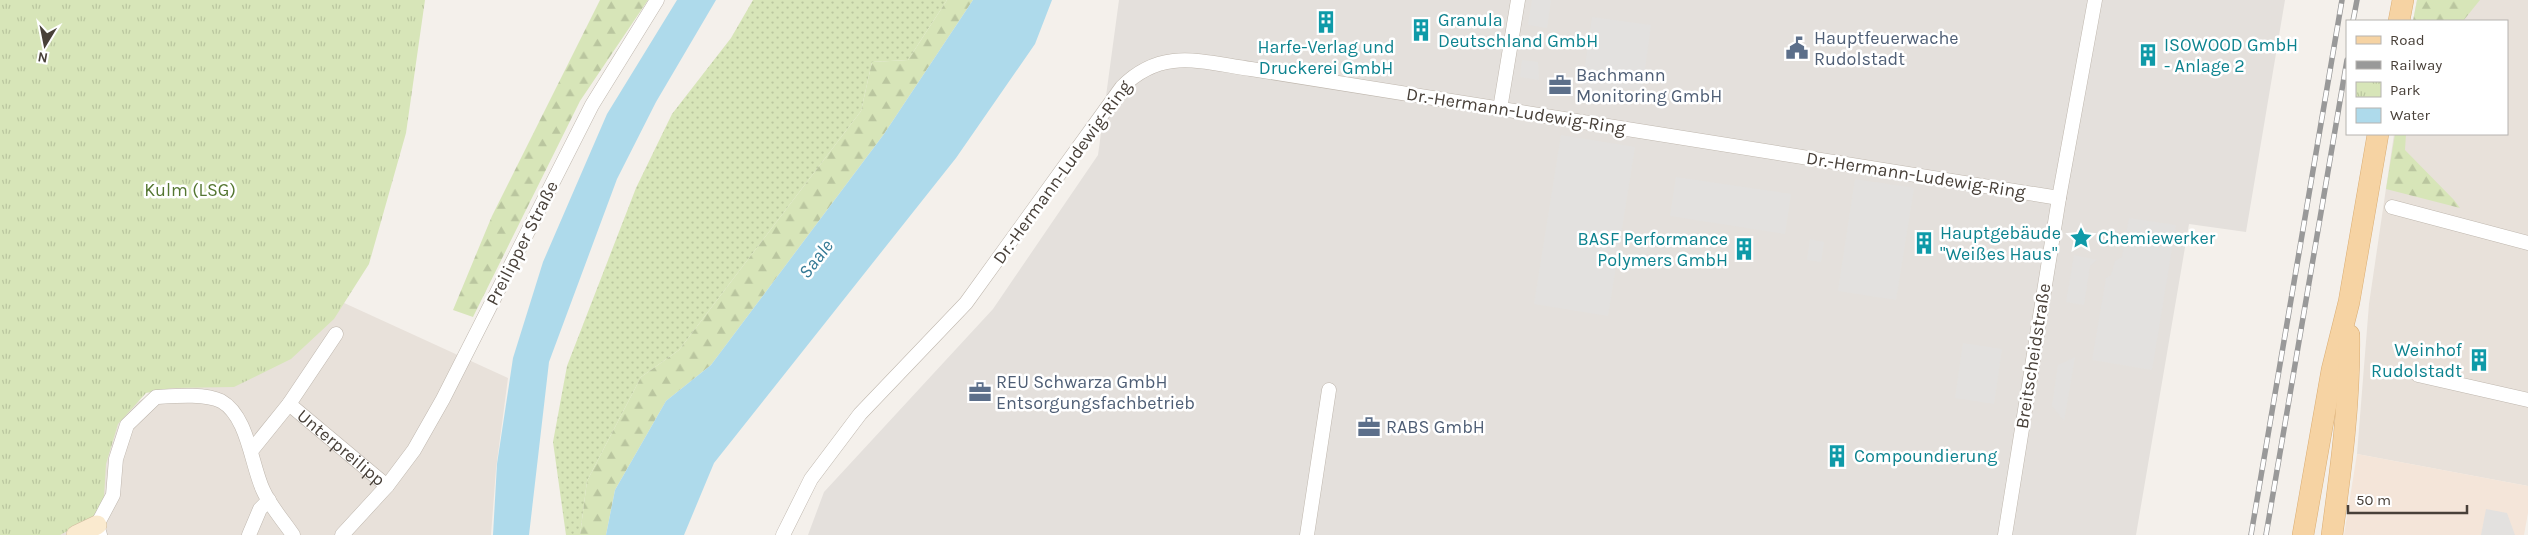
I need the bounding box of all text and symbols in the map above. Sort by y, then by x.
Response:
building icon: Harfe-Verlag und Druckerei GmbH [1313,9,1339,35]
place label: Granula Deutschland GmbH [1438,9,1598,52]
building icon: Granula Deutschland GmbH [1408,17,1434,43]
north arrow [20,20,70,70]
legend [2346,20,2508,135]
place label: Hauptfeuerwache Rudolstadt [1814,27,1959,70]
text: Road [2390,31,2425,49]
place label: ISOWOOD GmbH - Anlage 2 [2164,34,2298,77]
public building icon: Hauptfeuerwache Rudolstadt [1784,35,1810,61]
place label: Harfe-Verlag und Druckerei GmbH [1257,36,1395,79]
building icon: ISOWOOD GmbH - Anlage 2 [2135,42,2161,68]
text: N [36,48,49,67]
text: Railway [2390,56,2442,74]
place label: Bachmann Monitoring GmbH [1576,64,1722,107]
office icon: Bachmann Monitoring GmbH [1547,72,1573,98]
street label: Dr.-Hermann-Ludewig-Ring [988,76,1136,268]
text: Park [2390,81,2420,99]
street label: Dr.-Hermann-Ludewig-Ring [1405,83,1627,139]
text: Water [2390,106,2431,124]
street label: Dr.-Hermann-Ludewig-Ring [1805,147,2027,203]
street label: Preilipper Straße [481,177,563,309]
park label: Kulm (LSG) [144,179,236,201]
place label: Hauptgebäude "Weißes Haus" [1940,222,2061,265]
place icon: Chemiewerker [2068,225,2094,251]
place label: Chemiewerker [2098,227,2216,249]
place label: BASF Performance Polymers GmbH [1578,228,1728,271]
building icon: Hauptgebäude "Weißes Haus" [1911,230,1937,256]
water label: Saale [794,235,838,283]
building icon: BASF Performance Polymers GmbH [1731,236,1757,262]
street label: Breitscheidstraße [2011,282,2055,430]
place label: Weinhof Rudolstadt [2371,339,2463,382]
building icon: Weinhof Rudolstadt [2466,347,2492,373]
place label: REU Schwarza GmbH Entsorgungsfachbetrieb [996,371,1195,414]
office icon: REU Schwarza GmbH Entsorgungsfachbetrieb [967,379,993,405]
street label: Unterpreilipp [293,404,390,491]
office icon: RABS GmbH [1356,414,1382,440]
place label: RABS GmbH [1386,416,1485,438]
building icon: Compoundierung [1824,443,1850,469]
place label: Compoundierung [1854,445,1998,467]
scale bar [2348,482,2467,514]
text: 50 m [2356,491,2391,509]

